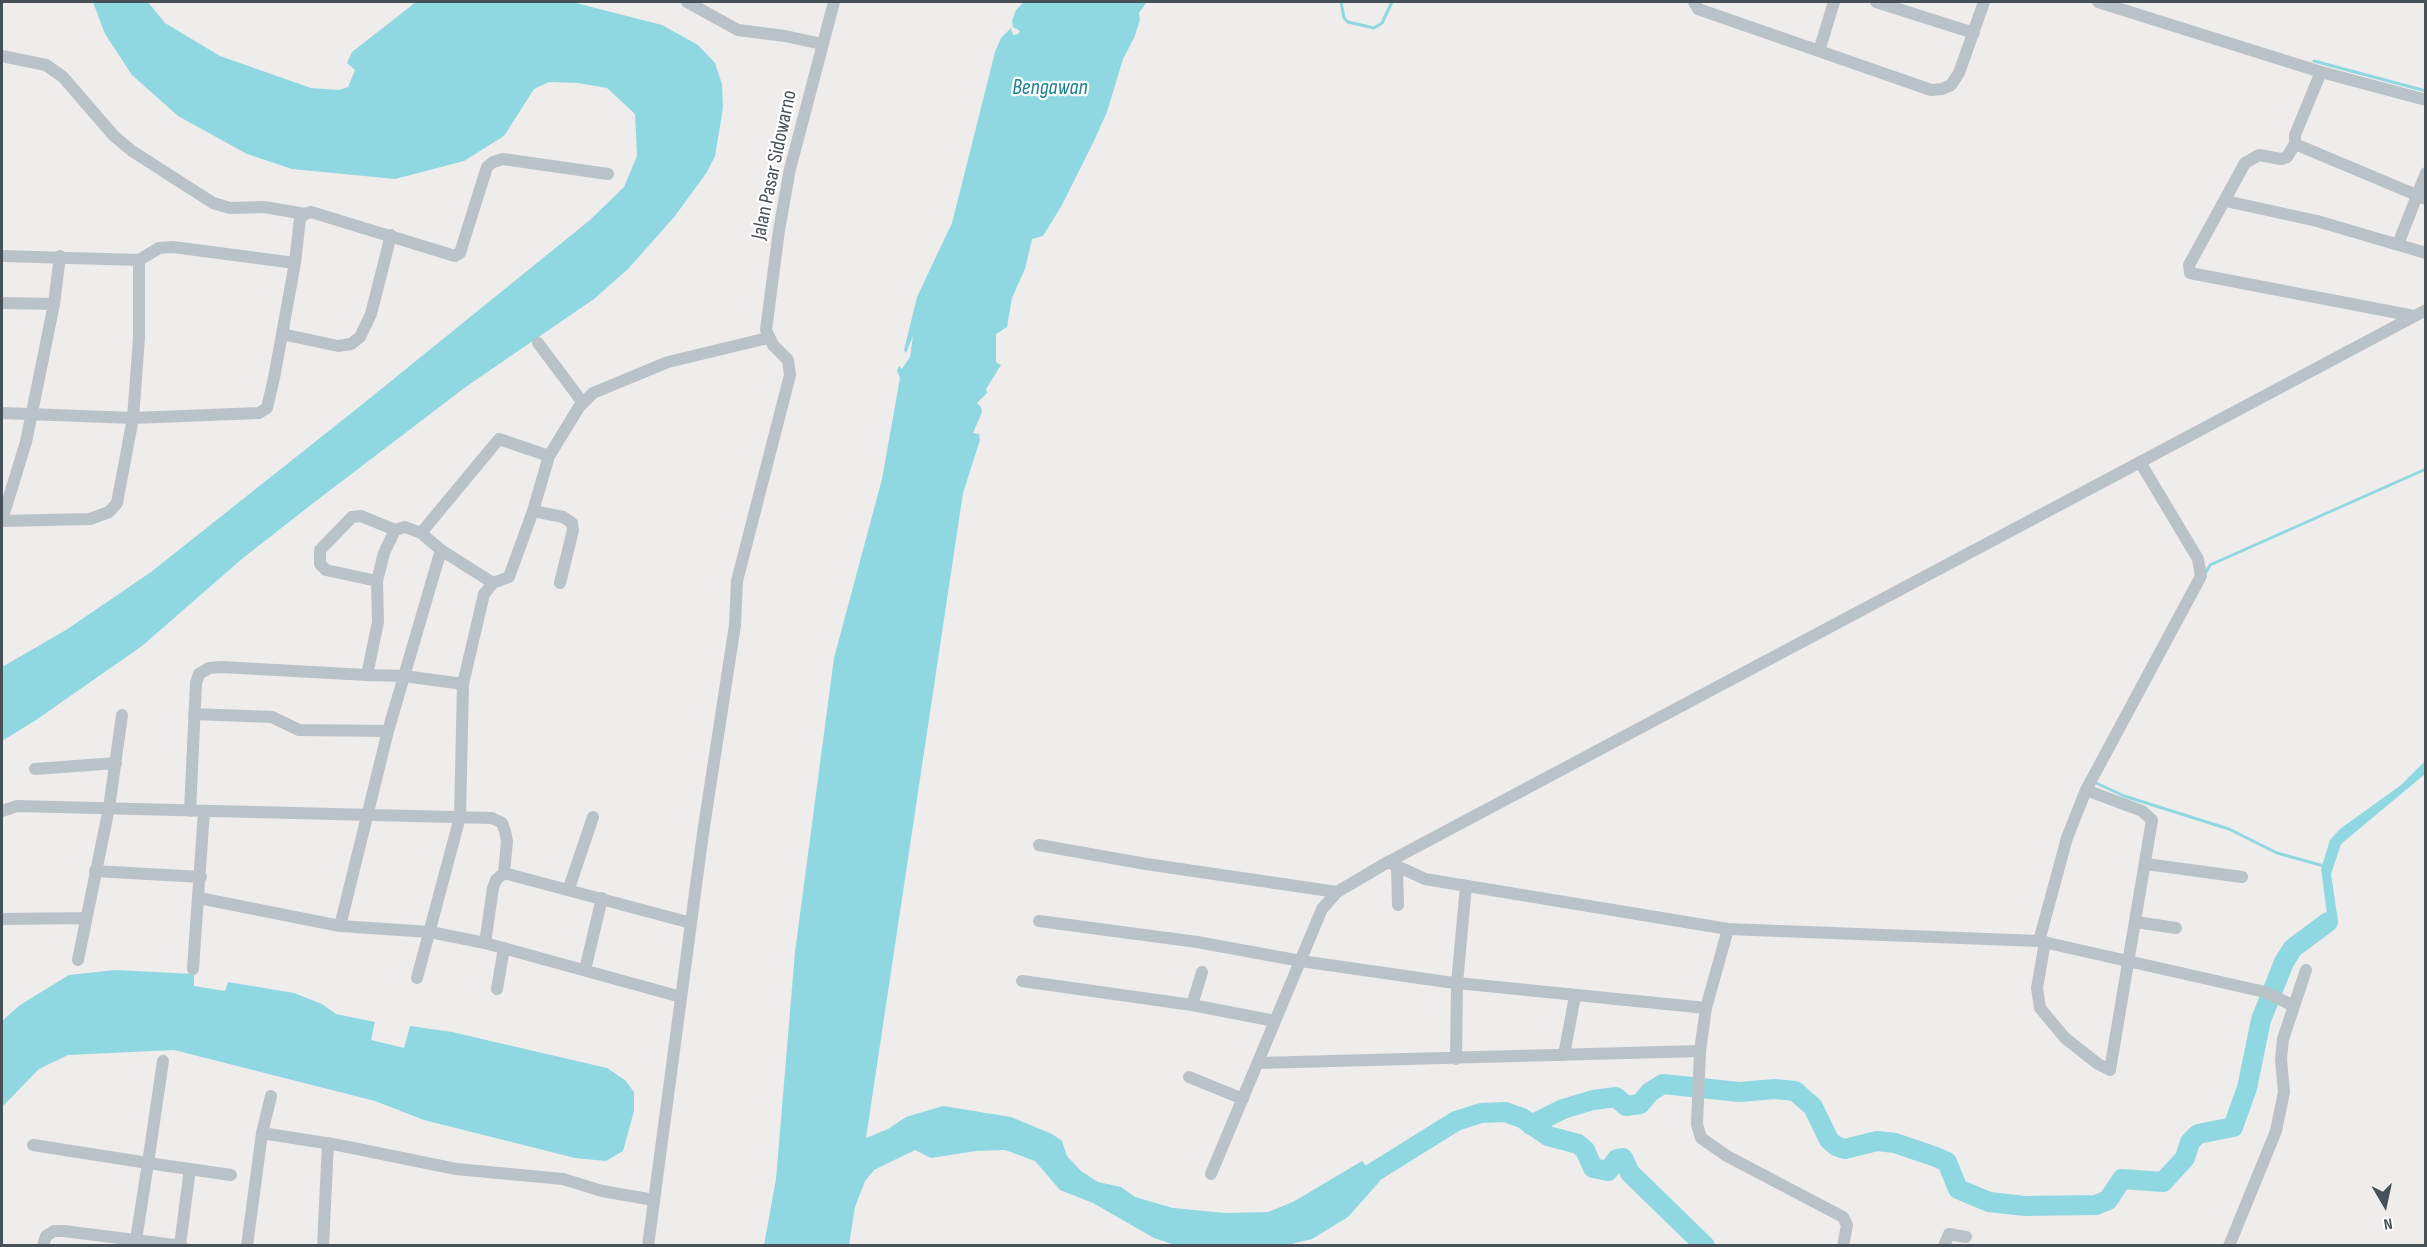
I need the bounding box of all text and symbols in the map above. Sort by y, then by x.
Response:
water label: Bengawan [1012,75,1088,101]
street label: Jalan Pasar Sidowarno [747,88,803,242]
north arrow [2355,1175,2415,1235]
text: N [2382,1213,2394,1233]

